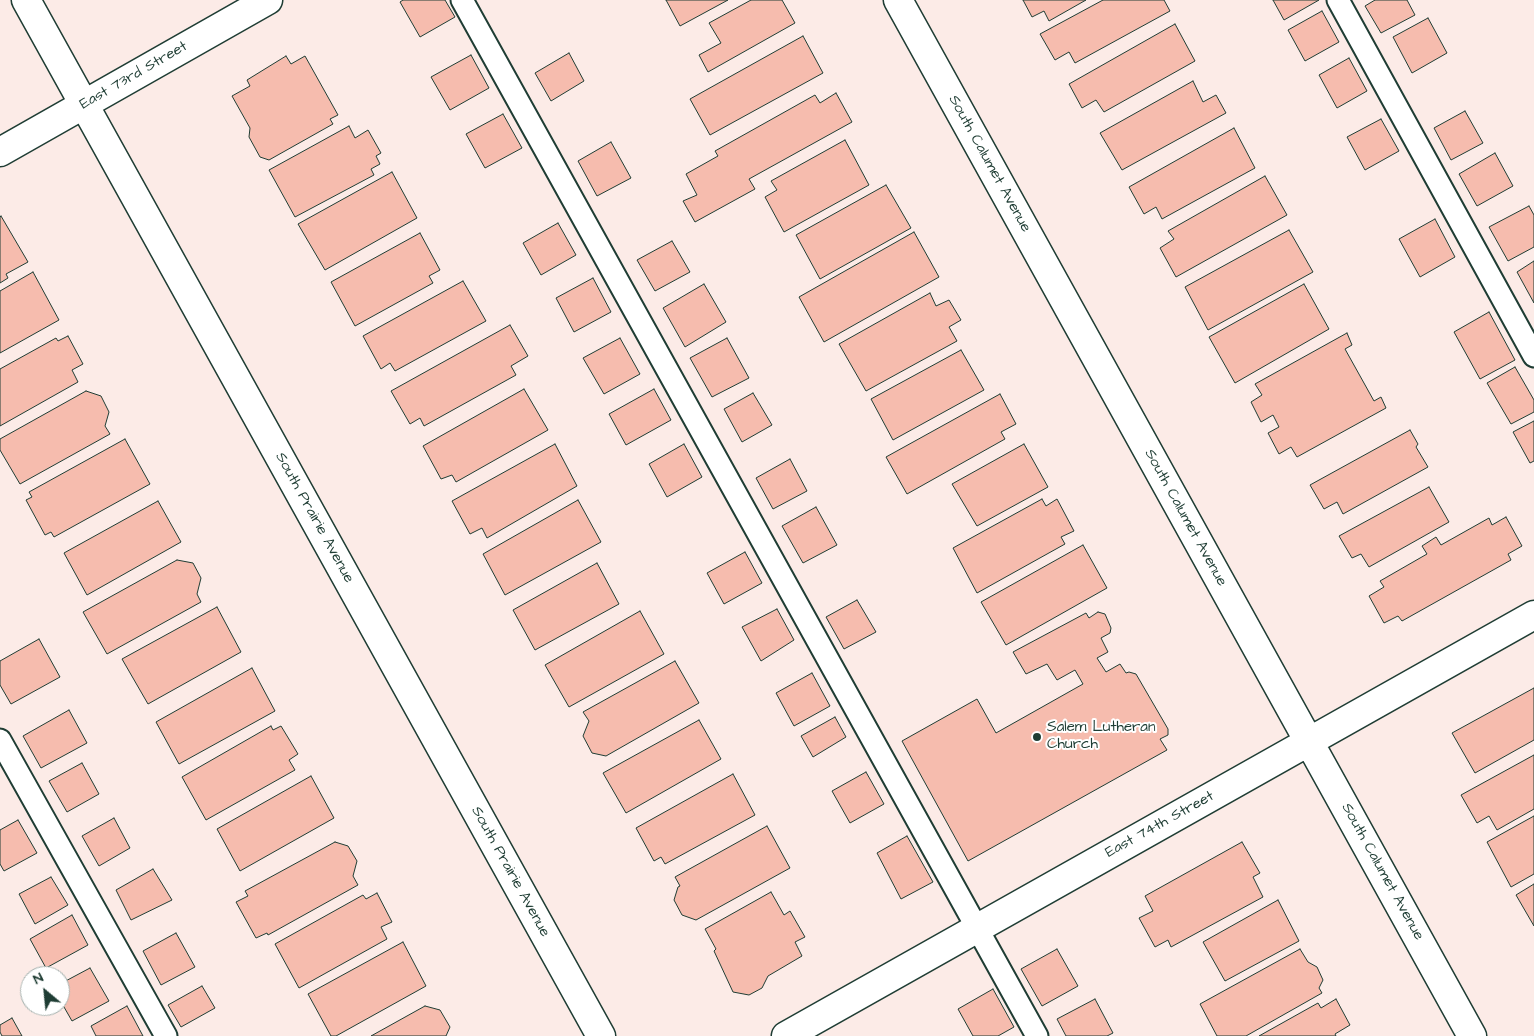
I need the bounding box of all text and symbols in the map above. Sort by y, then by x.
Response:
street label: East 73rd Street [77,38,191,114]
street label: South Calumet Avenue [944,92,1034,236]
street label: South Calumet Avenue [1140,446,1230,590]
street label: South Prairie Avenue [271,450,357,586]
place label: Salem Lutheran Church [1047,719,1155,754]
marker: Salem Lutheran Church [1031,731,1043,743]
street label: East 74th Street [1103,788,1217,862]
street label: South Calumet Avenue [1337,800,1427,944]
street label: South Prairie Avenue [467,804,553,940]
north arrow [20,966,70,1016]
text: N [30,968,47,990]

